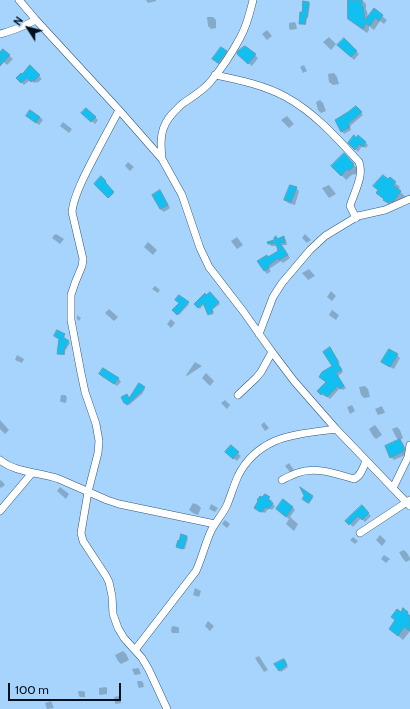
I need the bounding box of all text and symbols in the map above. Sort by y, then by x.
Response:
north arrow [8,8,48,48]
text: N [10,14,26,28]
scale bar [10,675,123,701]
text: 100 m [15,682,49,697]

